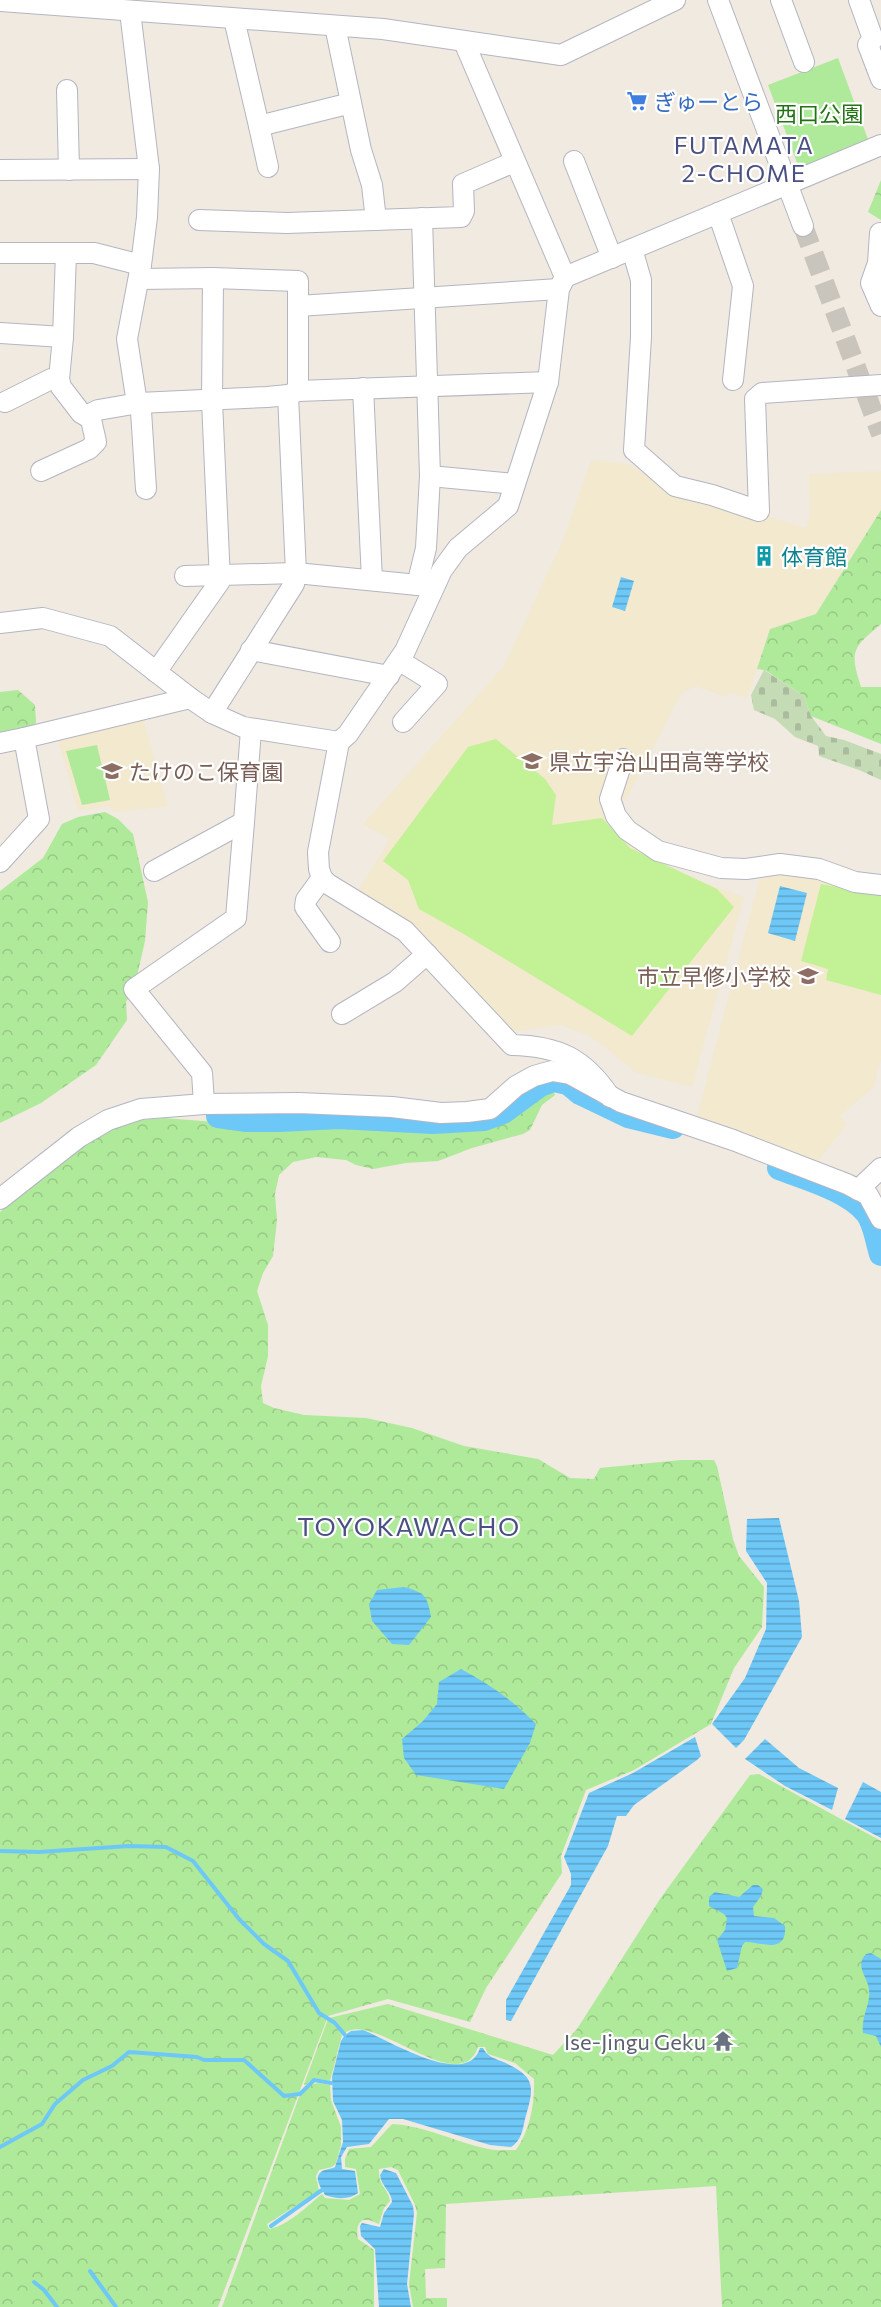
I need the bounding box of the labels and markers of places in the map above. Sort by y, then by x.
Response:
place label: ぎゅーとら [654,88,763,115]
supermarket icon: ぎゅーとら [625,89,649,113]
place label: 体育館 [781,543,847,570]
building icon: 体育館 [752,544,776,568]
place label: 県立宇治山田高等学校 [549,748,769,775]
school or university icon: 県立宇治山田高等学校 [520,749,544,773]
place label: たけのこ保育園 [129,758,283,785]
school or university icon: たけのこ保育園 [100,759,124,783]
place label: 市立早修小学校 [637,963,791,990]
school or university icon: 市立早修小学校 [796,964,820,988]
place label: Ise-Jingu Geku [564,2028,706,2055]
temple icon: Ise-Jingu Geku [711,2029,735,2053]

